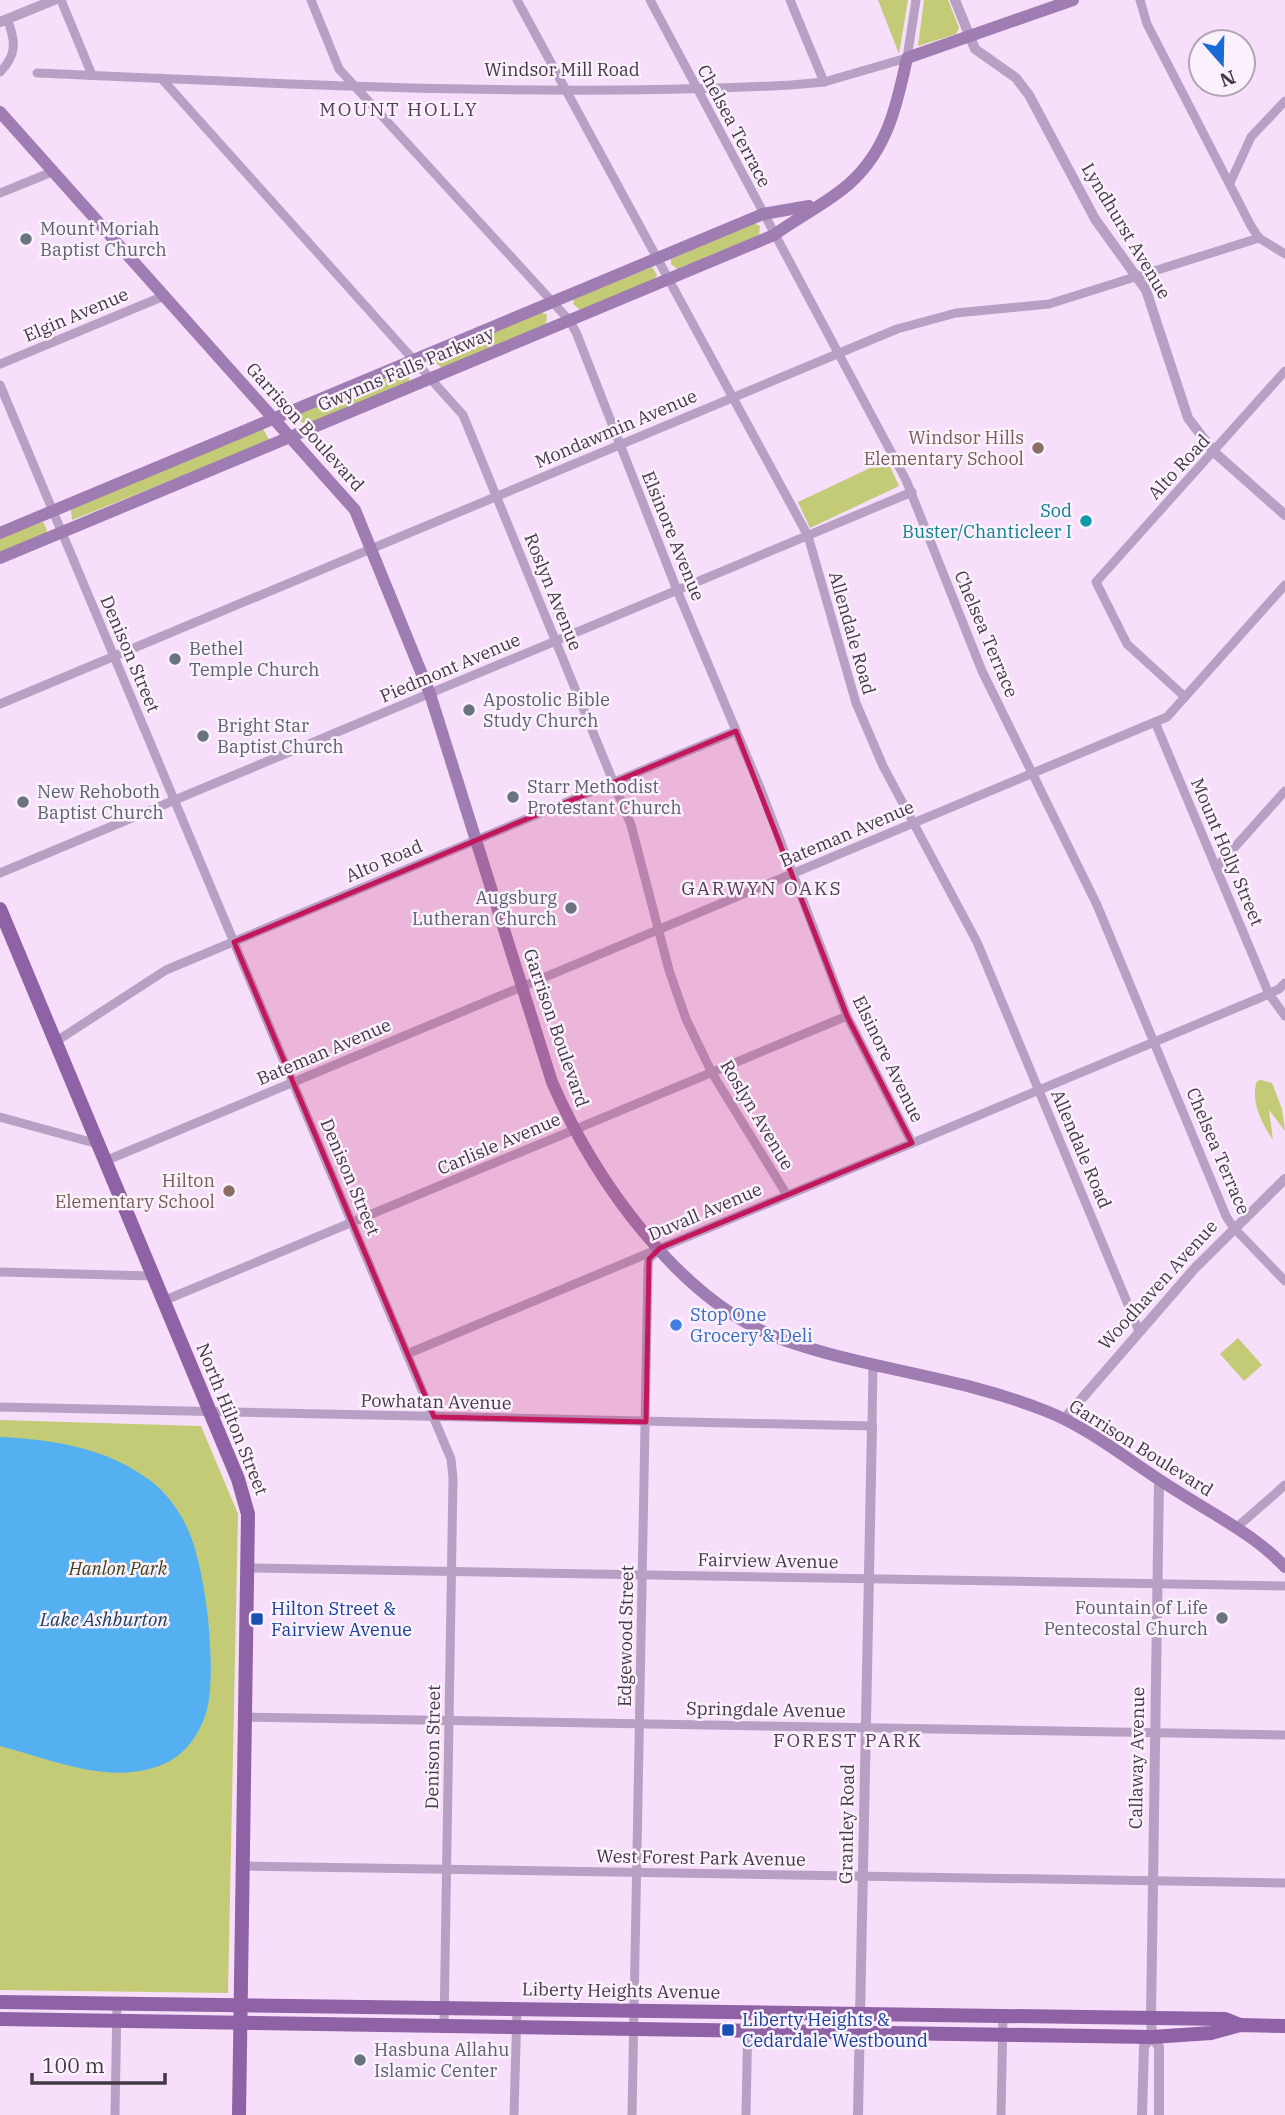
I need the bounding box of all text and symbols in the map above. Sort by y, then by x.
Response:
north arrow [1187,28,1257,98]
street label: Windsor Mill Road [484,58,640,81]
street label: Chelsea Terrace [692,60,776,191]
text: N [1217,65,1239,93]
district label: MOUNT HOLLY [319,97,479,121]
street label: Lyndhurst Avenue [1077,158,1176,303]
place label: Mount Moriah Baptist Church [40,217,167,261]
marker: Mount Moriah Baptist Church [18,231,34,247]
street label: Elgin Avenue [20,282,132,347]
street label: Gwynns Falls Parkway [314,321,498,416]
street label: Garrison Boulevard [241,357,369,496]
street label: Mondawmin Avenue [531,384,700,473]
place label: Windsor Hills Elementary School [864,426,1024,470]
street label: Alto Road [1143,429,1215,504]
marker: Windsor Hills Elementary School [1030,440,1046,456]
street label: Elsinore Avenue [637,467,710,604]
place label: Sod Buster/Chanticleer I [902,499,1072,543]
marker: Sod Buster/Chanticleer I [1078,513,1094,529]
street label: Roslyn Avenue [519,530,587,654]
street label: Chelsea Terrace [949,567,1024,701]
street label: Allendale Road [824,569,881,697]
street label: Denison Street [96,592,165,716]
street label: Piedmont Avenue [376,628,523,707]
place label: Bethel Temple Church [189,637,320,681]
marker: Bethel Temple Church [167,651,183,667]
place label: Apostolic Bible Study Church [483,688,610,732]
marker: Apostolic Bible Study Church [461,702,477,718]
place label: Bright Star Baptist Church [217,714,344,758]
marker: Bright Star Baptist Church [195,728,211,744]
street label: Mount Holly Street [1186,774,1269,929]
place label: Starr Methodist Protestant Church [527,775,682,819]
place label: New Rehoboth Baptist Church [37,780,164,824]
marker: Starr Methodist Protestant Church [505,789,521,805]
marker: New Rehoboth Baptist Church [15,794,31,810]
street label: Bateman Avenue [776,795,917,872]
street label: Alto Road [342,834,426,887]
district label: GARWYN OAKS [681,876,843,900]
place label: Augsburg Lutheran Church [412,886,557,930]
marker: Augsburg Lutheran Church [563,900,579,916]
street label: Garrison Boulevard [519,946,594,1110]
street label: Elsinore Avenue [848,992,929,1126]
street label: Bateman Avenue [253,1013,394,1090]
street label: Roslyn Avenue [715,1055,799,1174]
street label: Chelsea Terrace [1181,1084,1256,1218]
street label: Allendale Road [1046,1086,1117,1212]
street label: Carlisle Avenue [434,1107,564,1180]
street label: Denison Street [316,1115,385,1239]
place label: Hilton Elementary School [55,1169,215,1213]
street label: Duvall Avenue [644,1177,765,1246]
marker: Hilton Elementary School [221,1183,237,1199]
street label: Woodhaven Avenue [1093,1215,1222,1354]
place label: Stop One Grocery & Deli [690,1303,813,1347]
marker: Stop One Grocery & Deli [668,1317,684,1333]
street label: North Hilton Street [191,1339,273,1498]
street label: Powhatan Avenue [360,1389,512,1414]
street label: Garrison Boulevard [1065,1394,1218,1501]
street label: Fairview Avenue [697,1548,839,1573]
park label: Hanlon Park [68,1557,168,1580]
street label: Edgewood Street [613,1565,638,1707]
place label: Fountain of Life Pentecostal Church [1044,1596,1208,1640]
place label: Hilton Street & Fairview Avenue [271,1597,412,1641]
water label: Lake Ashburton [39,1607,168,1631]
marker: Fountain of Life Pentecostal Church [1214,1610,1230,1626]
marker: Hilton Street & Fairview Avenue [249,1611,265,1627]
street label: Denison Street [420,1684,445,1810]
street label: Callaway Avenue [1124,1687,1149,1829]
street label: Springdale Avenue [686,1697,846,1722]
district label: FOREST PARK [773,1728,923,1752]
street label: Grantley Road [834,1764,859,1884]
street label: West Forest Park Avenue [596,1844,806,1871]
street label: Liberty Heights Avenue [522,1977,720,2004]
place label: Liberty Heights & Cedardale Westbound [742,2008,928,2052]
marker: Liberty Heights & Cedardale Westbound [720,2022,736,2038]
place label: Hasbuna Allahu Islamic Center [374,2038,509,2082]
scale bar [32,2042,164,2086]
text: 100 m [42,2051,105,2079]
marker: Hasbuna Allahu Islamic Center [352,2052,368,2068]

